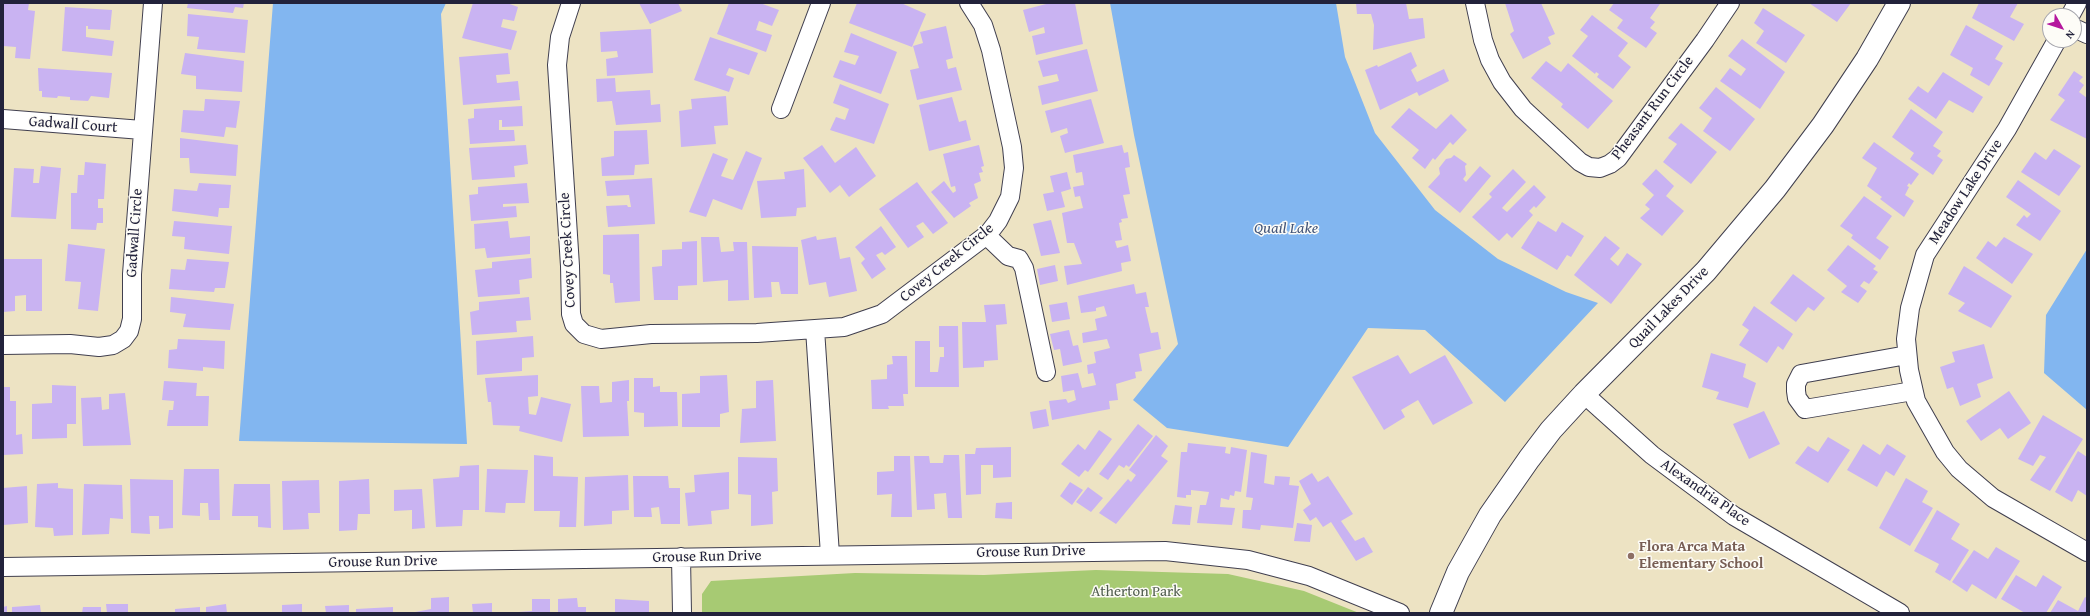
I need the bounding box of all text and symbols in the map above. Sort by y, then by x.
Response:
north arrow [2042,8,2082,48]
text: N [2062,27,2079,43]
street label: Pheasant Run Circle [1608,53,1698,163]
street label: Gadwall Court [28,113,118,137]
street label: Meadow Lake Drive [1925,136,2007,248]
street label: Gadwall Circle [123,188,147,278]
street label: Covey Creek Circle [556,192,580,308]
water label: Quail Lake [1254,219,1318,239]
street label: Covey Creek Circle [896,220,998,306]
street label: Quail Lakes Drive [1625,263,1713,353]
street label: Alexandria Place [1657,455,1753,531]
place label: Flora Arca Mata Elementary School [1639,538,1763,573]
street label: Grouse Run Drive [976,542,1086,562]
street label: Grouse Run Drive [652,547,762,567]
marker: Flora Arca Mata Elementary School [1626,551,1636,561]
street label: Grouse Run Drive [328,552,438,572]
park label: Atherton Park [1091,583,1181,601]

